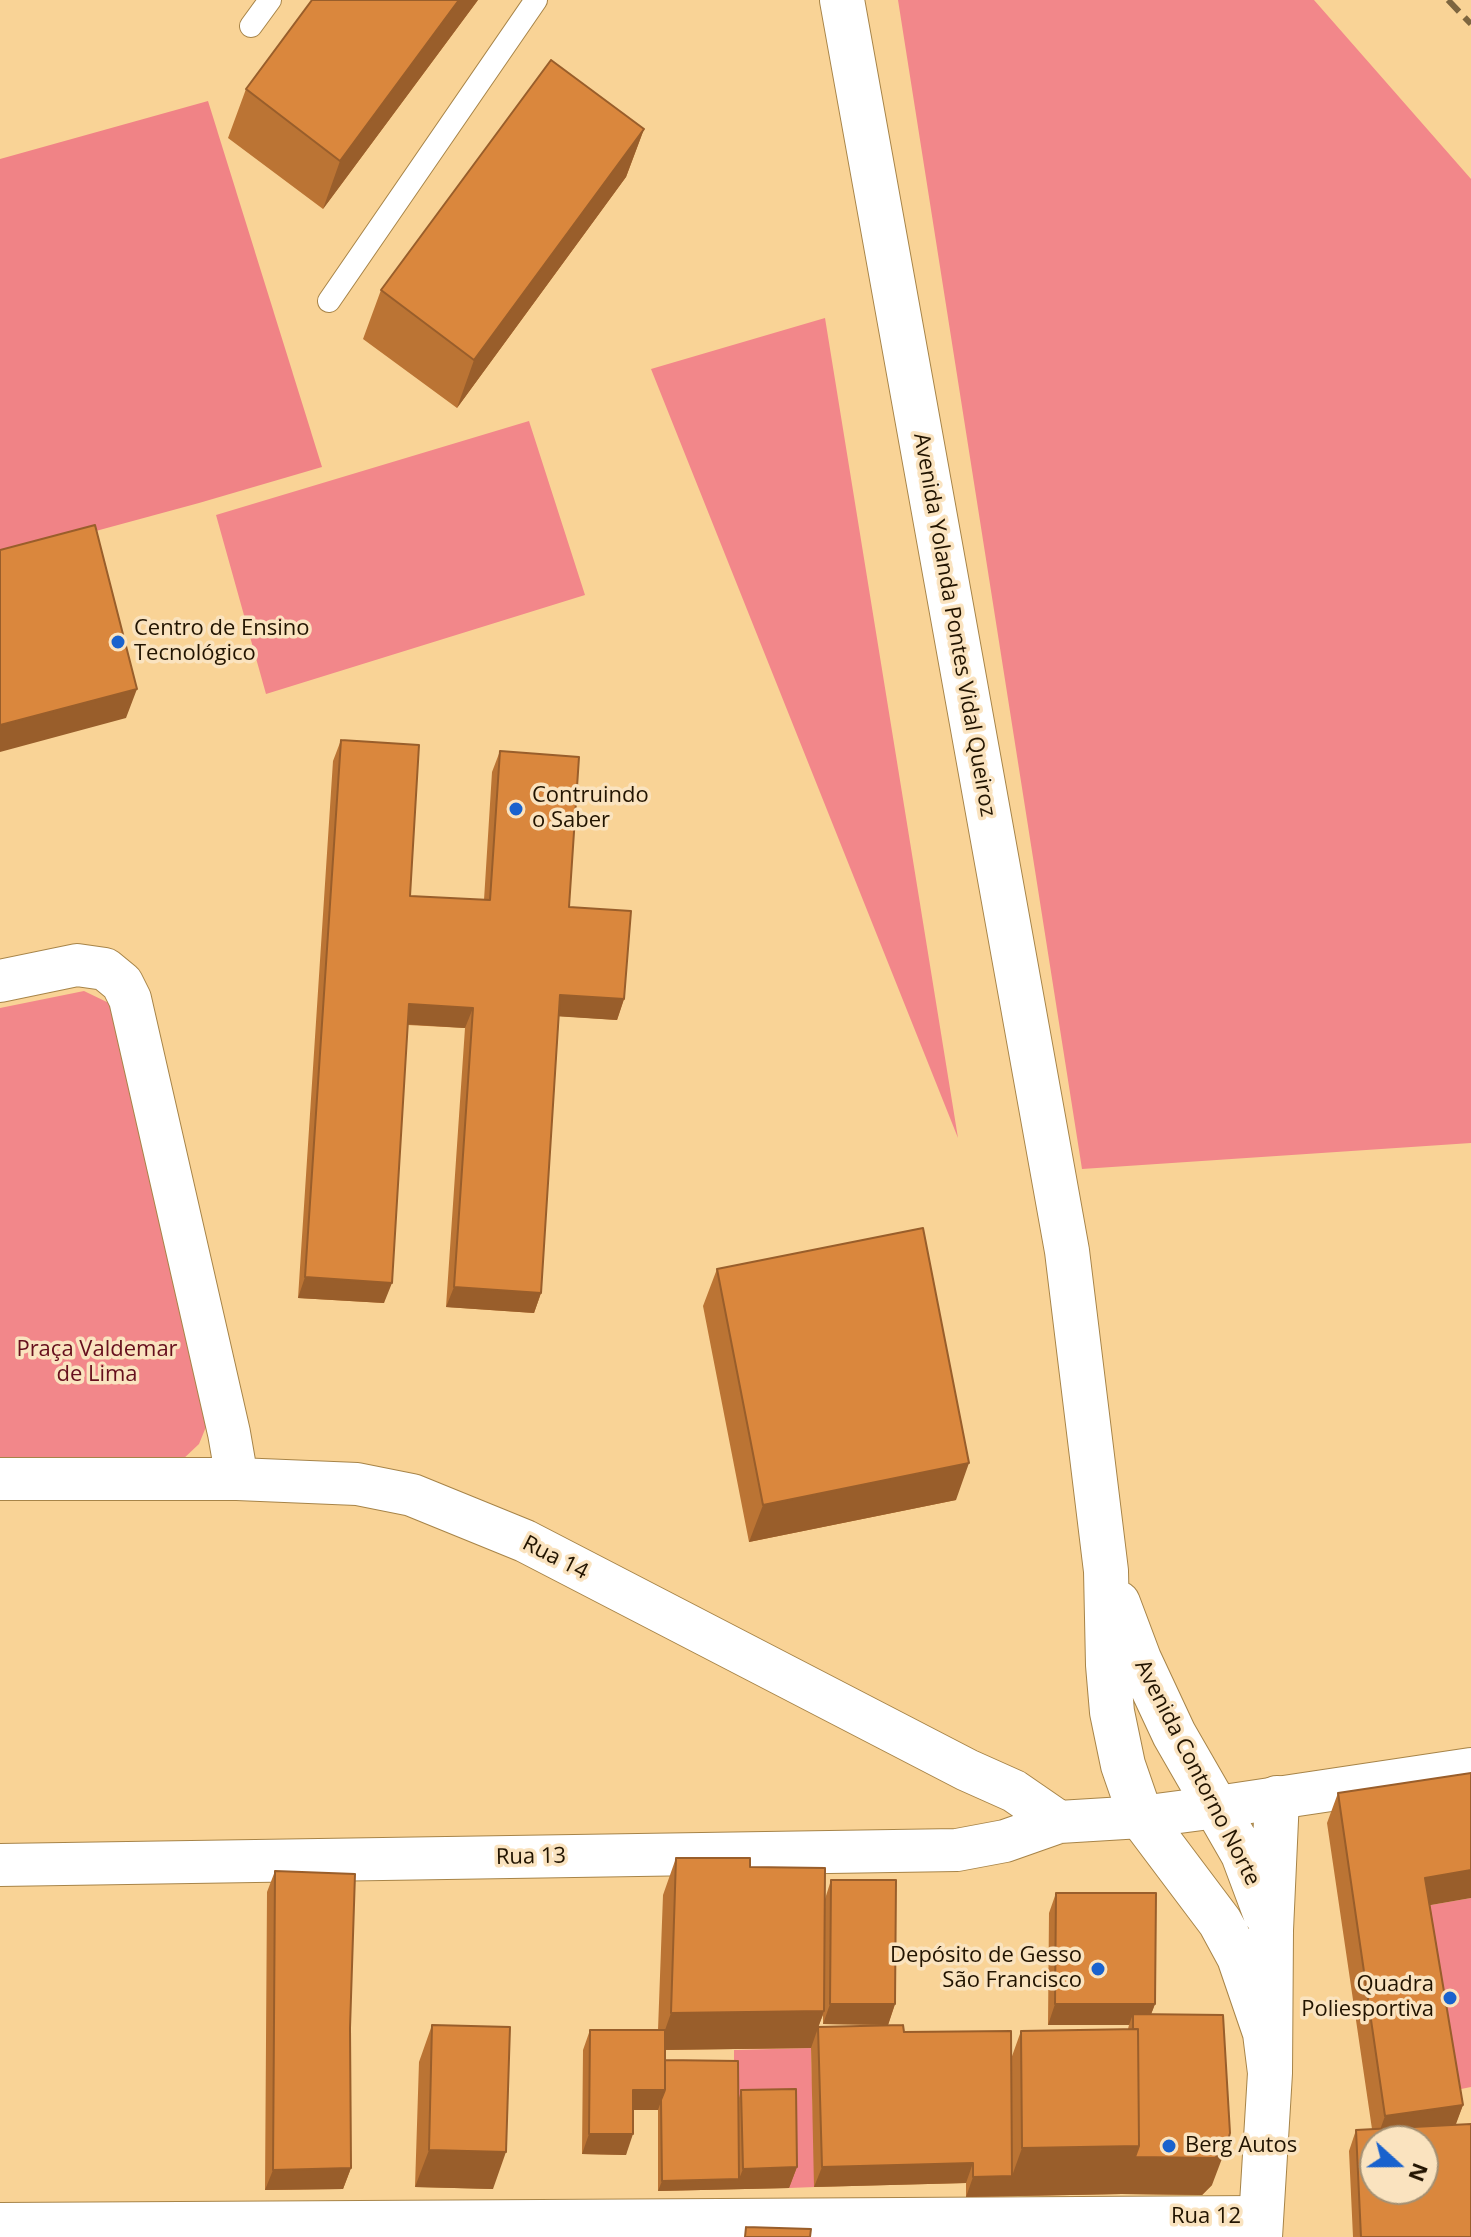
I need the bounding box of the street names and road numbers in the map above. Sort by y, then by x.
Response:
street label: Avenida Yolanda Pontes Vidal Queiroz [907,431,1001,819]
street label: Rua 14 [518,1530,592,1586]
street label: Avenida Contorno Norte [1129,1656,1265,1890]
street label: Rua 13 [496,1843,566,1871]
street label: Rua 12 [1171,2204,1241,2230]

